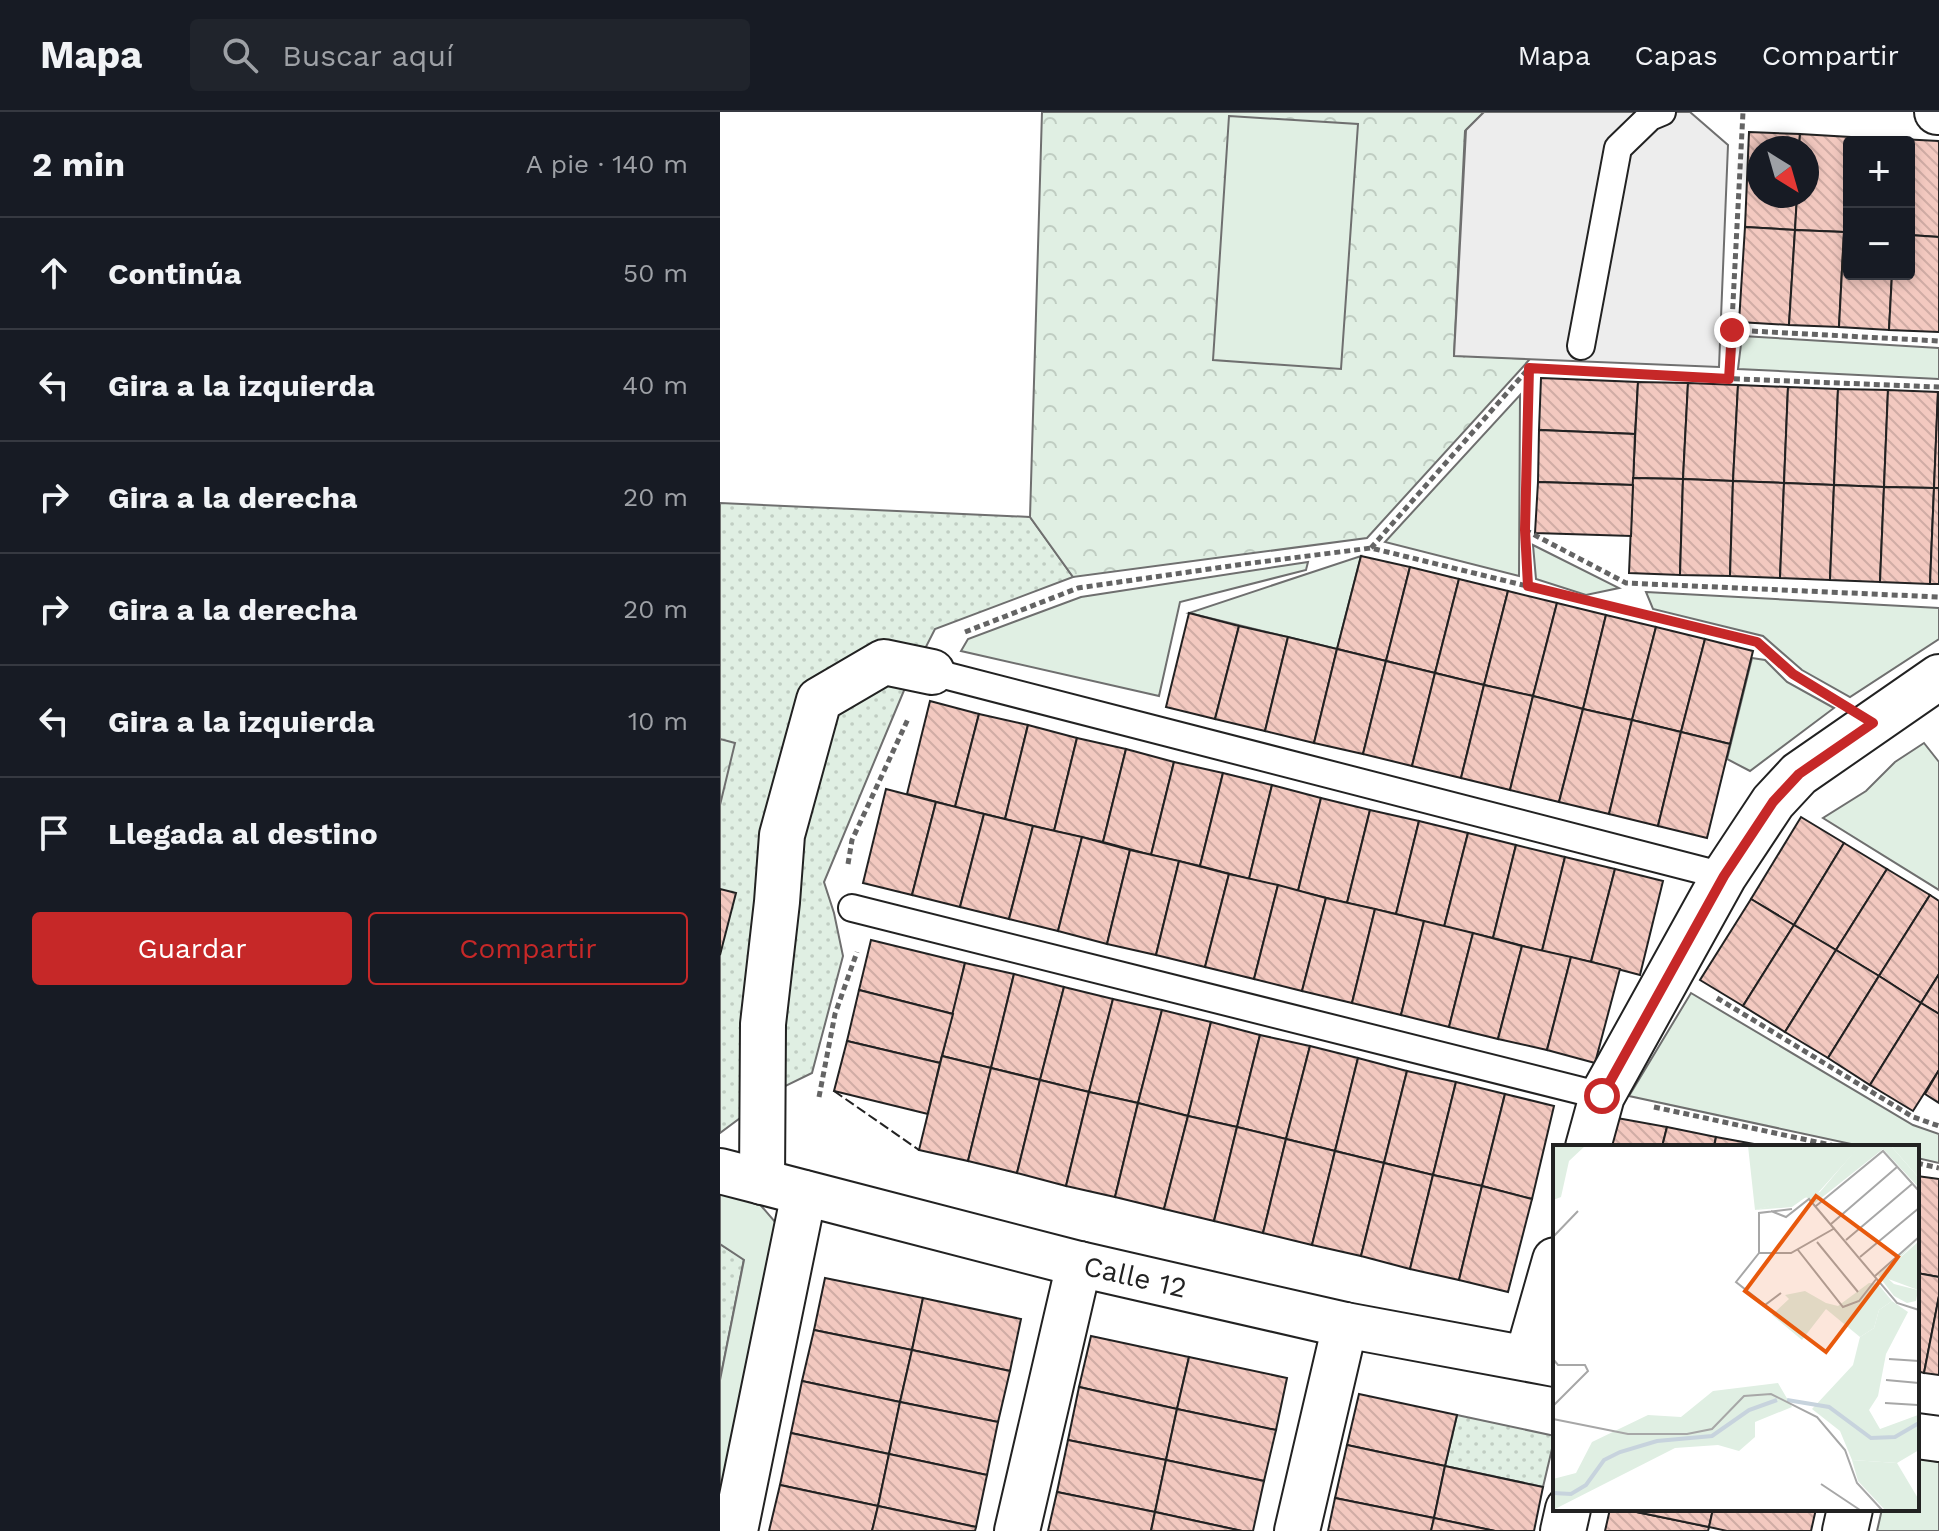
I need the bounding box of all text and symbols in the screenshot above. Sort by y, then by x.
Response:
search box [190,19,750,91]
text: Mapa [40,33,142,77]
icon: search [218,33,262,77]
text: Buscar aquí [282,38,454,73]
text: Mapa [1517,39,1590,72]
text: Capas [1634,39,1718,72]
text: Compartir [1762,39,1899,72]
north arrow [1747,136,1819,208]
map controls [1843,136,1915,280]
button: + [1843,136,1915,208]
text: 2 min [32,144,125,184]
text: A pie · 140 m [526,149,688,179]
button: − [1843,208,1915,280]
icon: ahead [32,251,76,295]
text: Continúa [108,256,241,291]
text: 50 m [623,258,688,288]
route end [1714,312,1750,348]
icon: left [32,363,76,407]
text: Gira a la izquierda [108,368,375,403]
text: 40 m [622,370,688,400]
icon: right [32,475,76,519]
text: Gira a la derecha [108,480,357,515]
text: 20 m [623,482,688,512]
icon: right [32,587,76,631]
text: Gira a la derecha [108,592,357,627]
text: 20 m [623,594,688,624]
icon: left [32,699,76,743]
text: Gira a la izquierda [108,704,375,739]
text: 10 m [628,706,688,736]
icon: arrive [32,811,76,855]
text: Llegada al destino [108,816,378,851]
button: Guardar [32,912,352,985]
button: Compartir [368,912,688,985]
route start [1584,1078,1620,1114]
inset map [1553,1145,1919,1511]
street label: Calle 12 [1080,1249,1190,1305]

